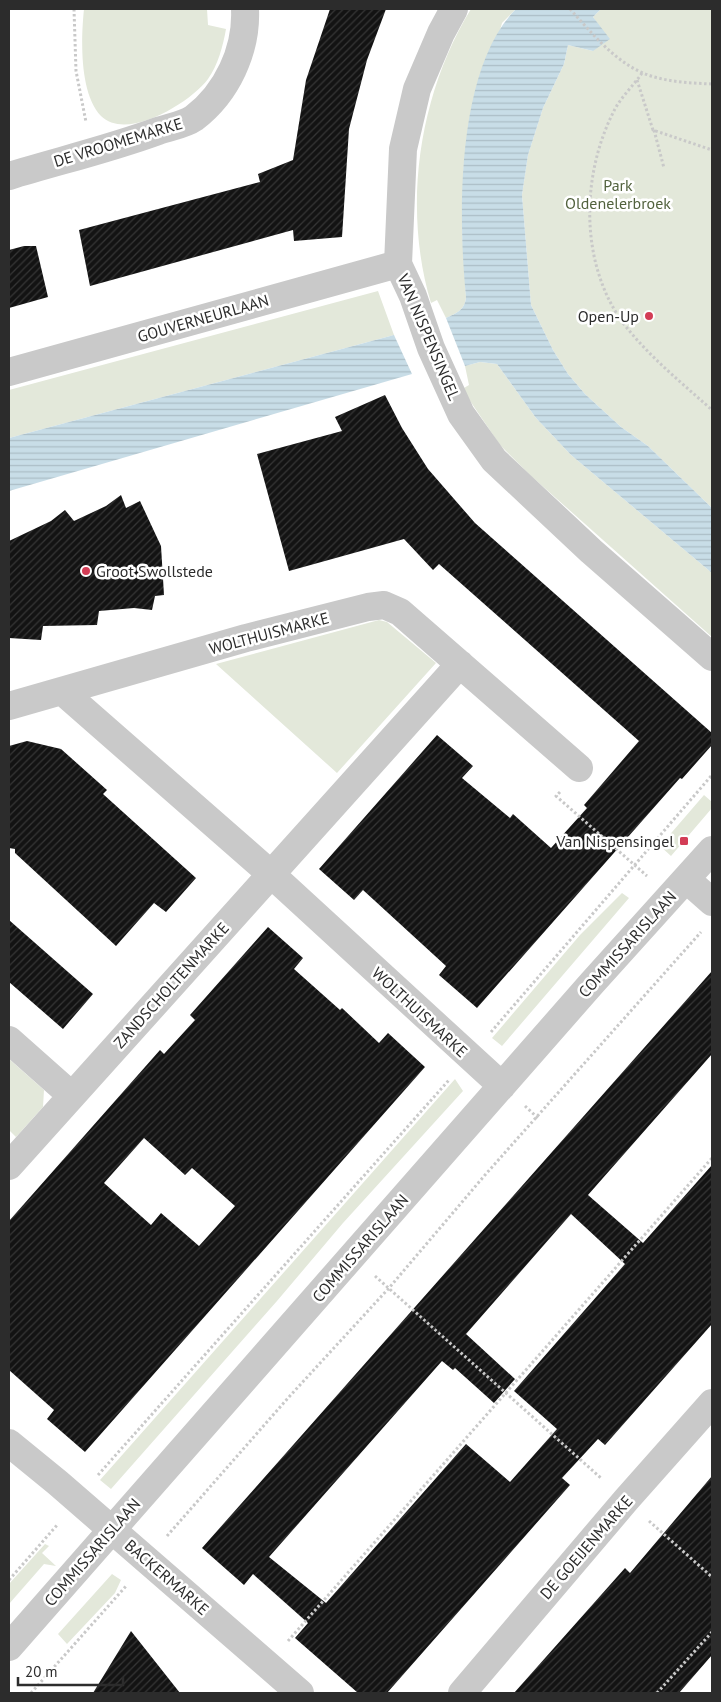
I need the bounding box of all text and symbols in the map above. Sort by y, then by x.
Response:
street label: DE VROOMEMARKE [51,113,185,171]
park label: Park Oldenelerbroek [565,175,671,213]
street label: VAN NISPENSINGEL [393,270,465,403]
street label: GOUVERNEURLAAN [135,290,271,346]
place label: Open-Up [578,306,639,326]
marker: Open-Up [643,310,655,322]
place label: Groot Swollstede [96,561,213,581]
marker: Groot Swollstede [80,565,92,577]
street label: WOLTHUISMARKE [207,607,331,659]
place label: Van Nispensingel [555,831,674,851]
marker: Van Nispensingel [678,835,690,847]
street label: COMMISSARISLAAN [574,887,680,1001]
street label: ZANDSCHOLTENMARKE [109,918,233,1052]
street label: WOLTHUISMARKE [368,963,472,1061]
street label: COMMISSARISLAAN [308,1190,412,1306]
street label: DE GOEIJENMARKE [535,1491,637,1603]
street label: COMMISSARISLAAN [40,1494,144,1610]
street label: BACKERMARKE [121,1535,213,1619]
scale bar [18,1654,122,1686]
text: 20 m [25,1662,58,1681]

